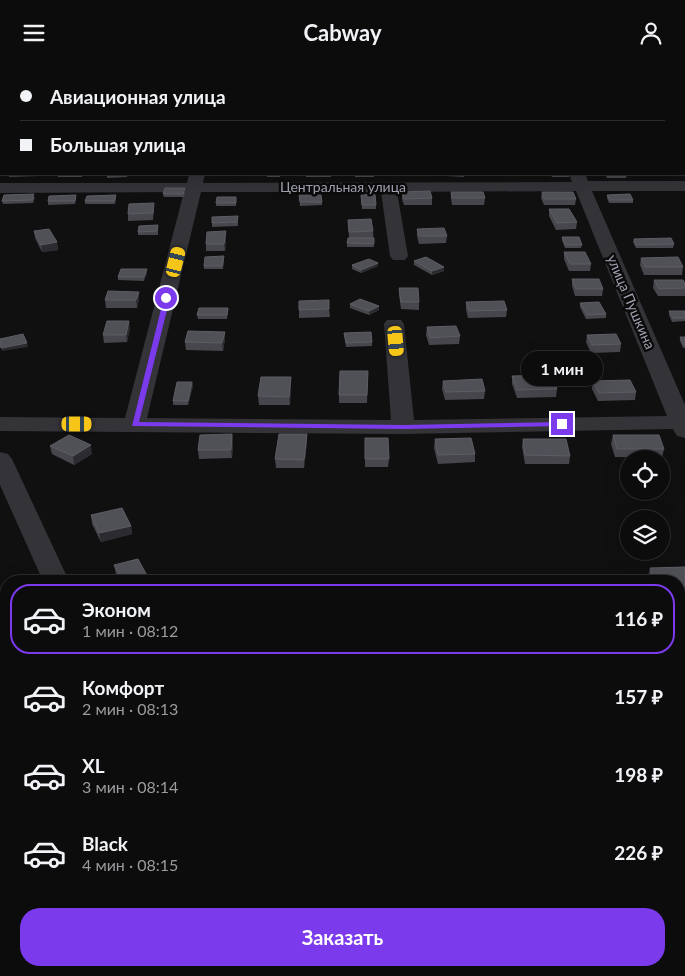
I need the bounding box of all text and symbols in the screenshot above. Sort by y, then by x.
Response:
icon: menu [20,19,48,47]
text: Cabway [303,19,382,46]
icon: person [637,19,665,47]
text: Авиационная улица [50,85,226,108]
text: Большая улица [50,133,186,156]
street label: Центральная улица [280,178,406,195]
car [165,246,186,278]
street label: улица Пушкина [604,252,659,352]
route start [155,287,177,309]
car [387,325,404,357]
callout: 1 мин [521,351,603,387]
text: 1 мин [540,359,584,378]
route end [551,413,573,435]
car [62,417,92,432]
map controls [620,450,670,560]
button: locate [620,450,670,500]
button: layers [620,510,670,560]
icon: car [22,597,67,642]
text: Эконом [82,598,151,621]
text: 116 ₽ [614,607,663,630]
text: 1 мин · 08:12 [82,621,178,640]
icon: car [22,675,67,720]
text: Комфорт [82,676,164,699]
text: 157 ₽ [614,685,663,708]
text: 2 мин · 08:13 [82,699,178,718]
icon: car [22,753,67,798]
text: XL [82,754,105,777]
text: 198 ₽ [614,763,663,786]
text: 3 мин · 08:14 [82,777,178,796]
icon: car [22,831,67,876]
text: Black [82,832,128,855]
text: 226 ₽ [614,841,663,864]
text: 4 мин · 08:15 [82,855,178,874]
button: Заказать [20,908,665,966]

